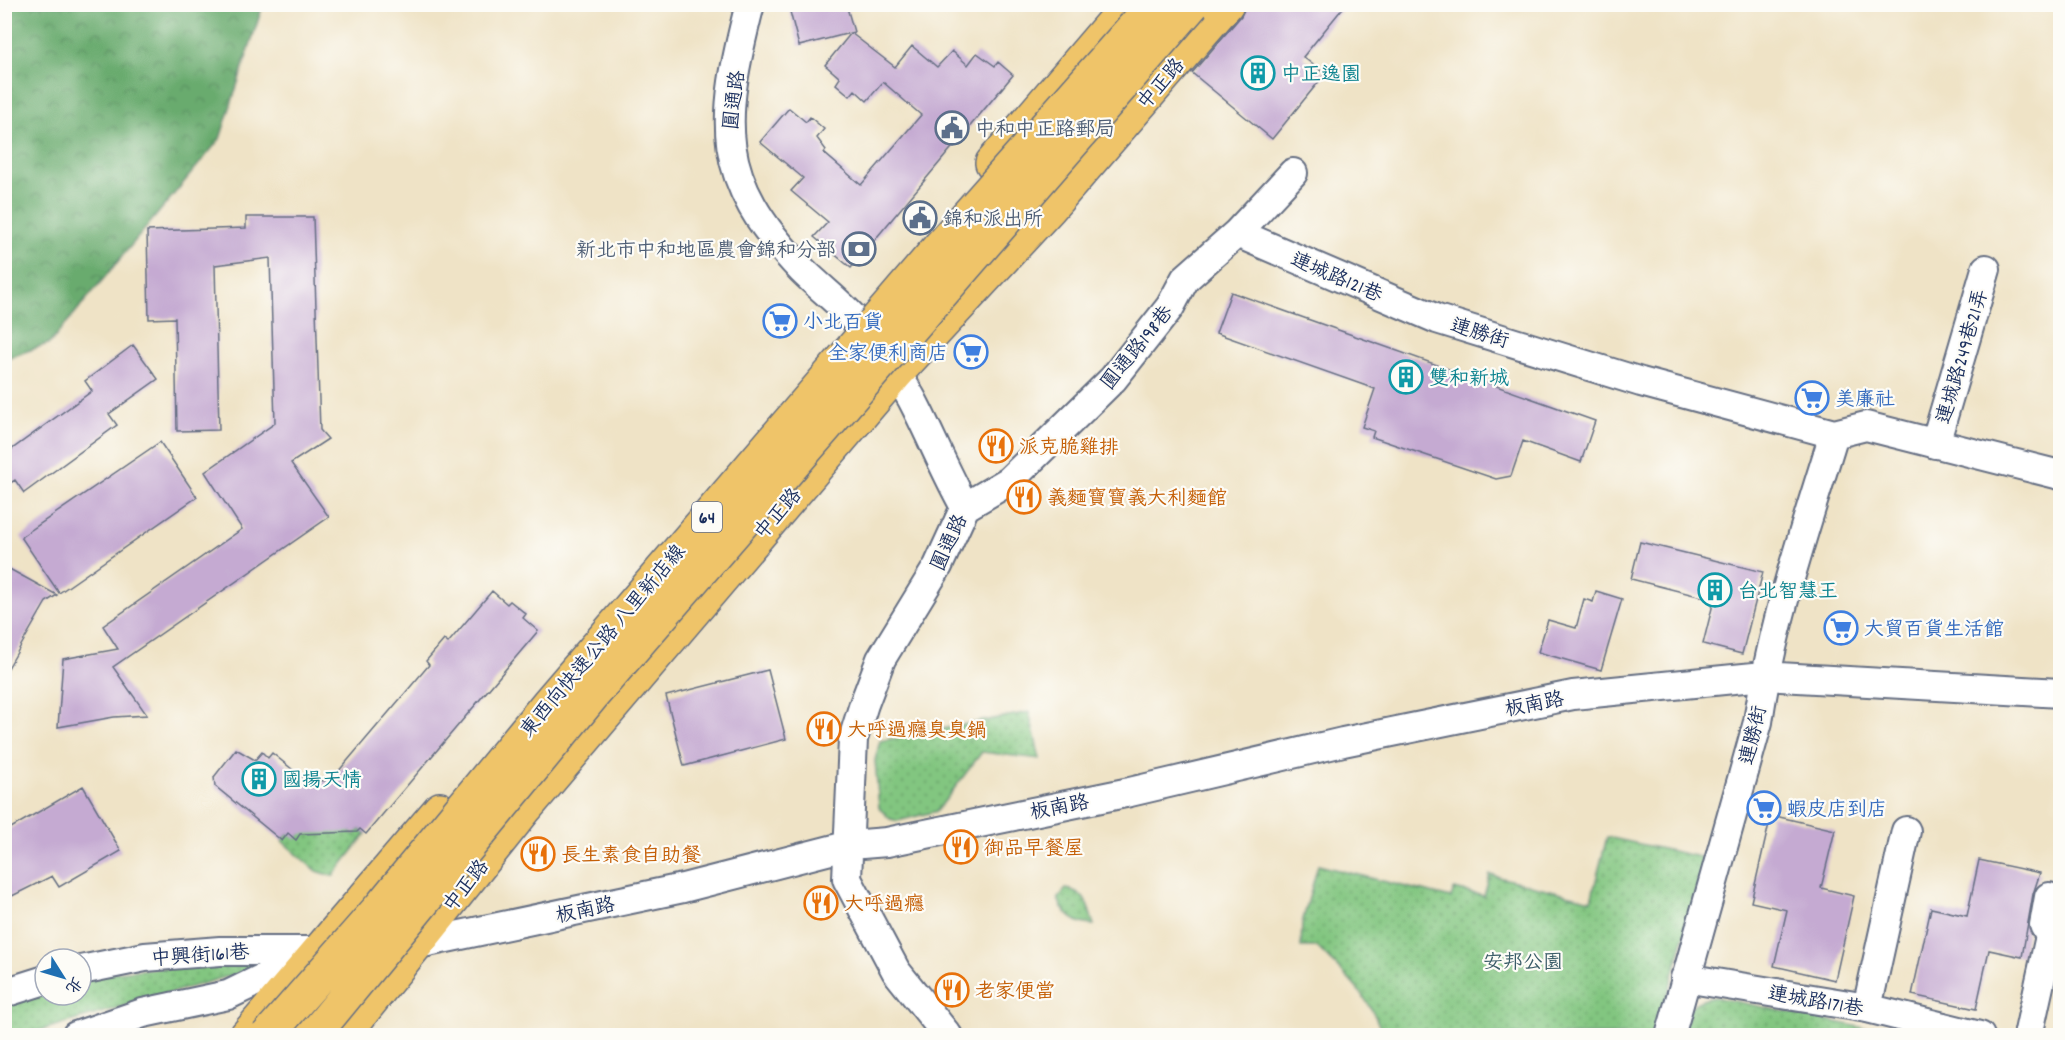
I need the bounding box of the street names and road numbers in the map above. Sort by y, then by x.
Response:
street label: 中正路 [1132,52,1193,117]
street label: 圓通路 [718,68,754,132]
street label: 連城路121巷 [1285,247,1387,311]
street label: 連城路249巷21弄 [1931,286,1997,428]
street label: 圓通路198巷 [1095,300,1182,397]
street label: 連勝街 [1446,313,1512,357]
street label: 中正路 [749,482,810,547]
road number: 64 [692,502,722,532]
street label: 圓通路 [925,509,977,576]
street label: 東西向快速公路 八里新店線 [515,539,694,745]
street label: 板南路 [1502,686,1568,725]
street label: 連勝街 [1735,703,1775,768]
street label: 板南路 [1027,789,1093,828]
street label: 中正路 [438,854,497,919]
street label: 板南路 [553,892,619,932]
street label: 中興街161巷 [150,940,251,974]
street label: 連城路171巷 [1766,981,1866,1025]

